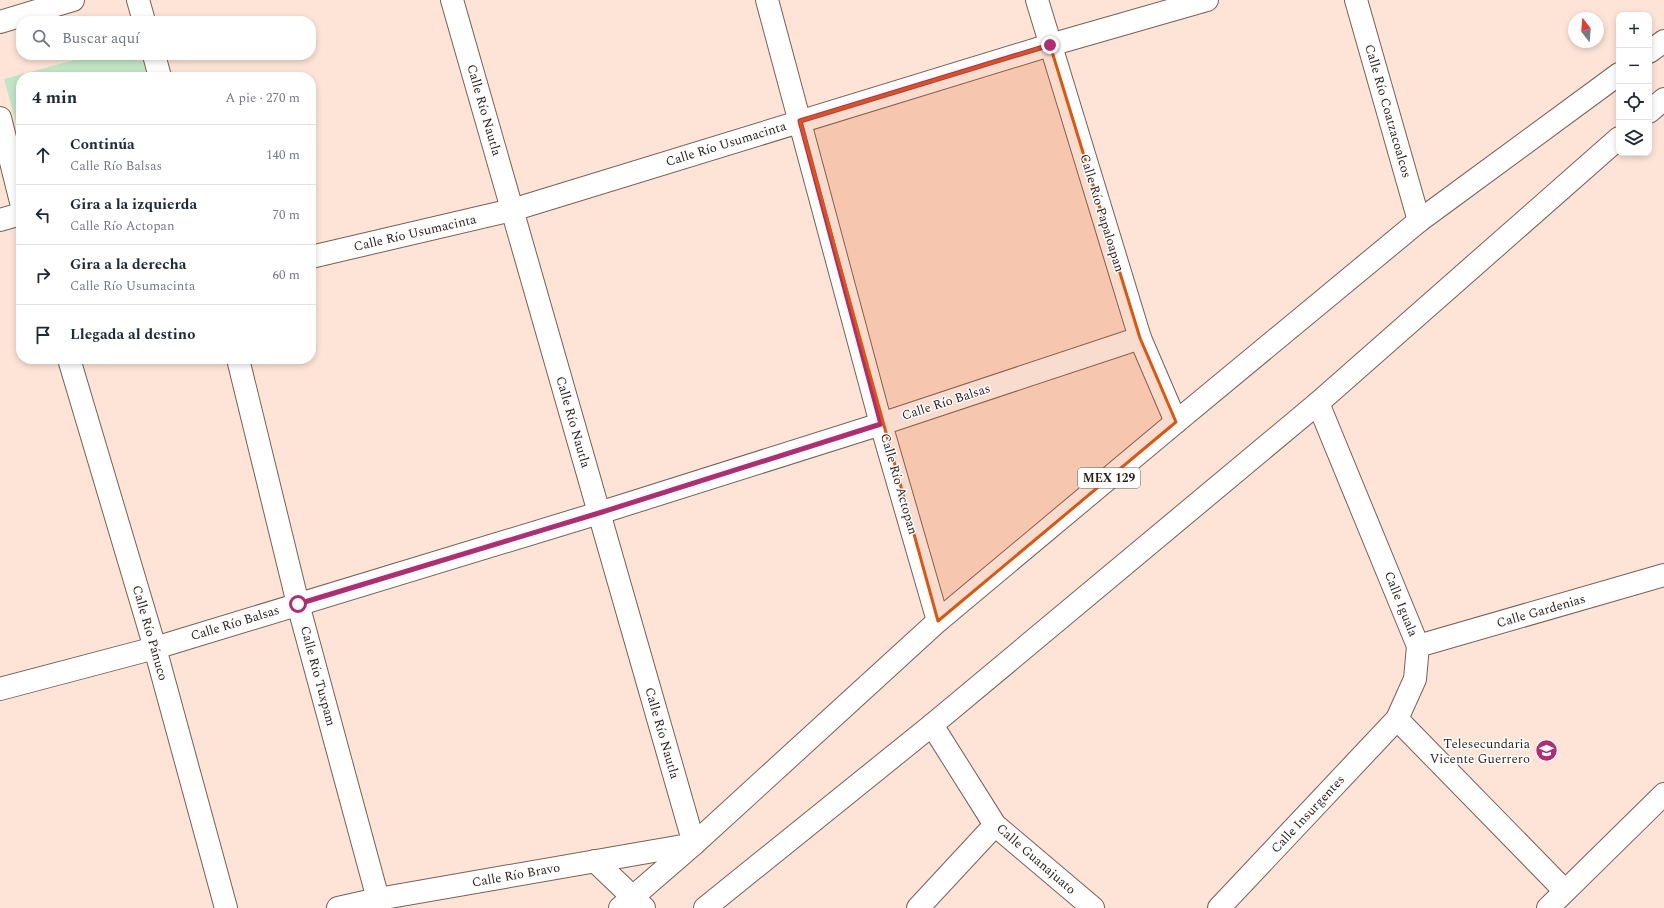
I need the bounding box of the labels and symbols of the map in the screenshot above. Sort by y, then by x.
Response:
north arrow [1568,12,1604,48]
route end [1041,36,1059,54]
street label: Calle Río Coatzacoalcos [1359,42,1417,180]
street label: Calle Río Nautla [461,62,507,159]
street label: Calle Río Usumacinta [663,116,789,172]
street label: Calle Río Papaloapan [1075,151,1130,275]
street label: Calle Río Usumacinta [352,209,479,257]
street label: Calle Río Nautla [550,374,596,471]
street label: Calle Río Balsas [899,378,993,426]
street label: Calle Río Actopan [875,431,923,537]
road number: MEX 129 [1078,468,1140,488]
street label: Calle Iguala [1379,568,1423,640]
street label: Calle Río Pánuco [127,583,173,683]
street label: Calle Gardenias [1494,589,1588,633]
route start [289,595,307,613]
street label: Calle Río Balsas [188,600,282,646]
street label: Calle Río Tuxpam [295,624,341,728]
street label: Calle Río Nautla [639,685,685,782]
place label: Telesecundaria Vicente Guerrero [1430,734,1531,769]
school or university icon: Telesecundaria Vicente Guerrero [1533,738,1559,764]
street label: Calle Insurgentes [1266,770,1350,858]
street label: Calle Guanajuato [992,819,1080,899]
street label: Calle Río Bravo [470,857,562,893]

